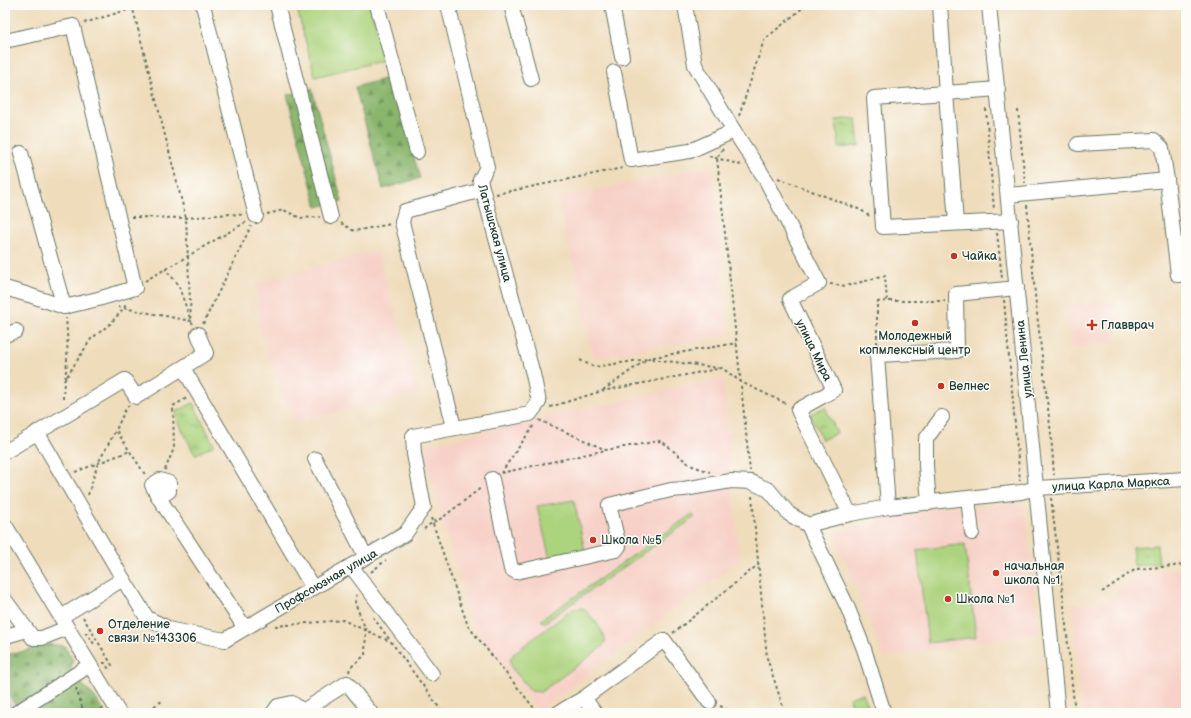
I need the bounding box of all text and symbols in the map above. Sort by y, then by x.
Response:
street label: Латышская улица [474,182,515,284]
place label: Чайка [962,249,997,264]
marker: Чайка [949,251,959,261]
street label: улица Мира [792,317,835,384]
marker: Молодежный копмлексный центр [910,318,920,328]
place label: Главврач [1101,318,1154,333]
street label: улица Ленина [1013,319,1036,399]
marker: Главврач [1086,319,1098,331]
place label: Молодежный копмлексный центр [859,329,971,358]
place label: Велнес [949,379,990,394]
marker: Велнес [936,381,946,391]
street label: улица Карла Маркса [1052,474,1170,495]
place label: Школа №5 [601,533,662,548]
marker: Школа №5 [588,535,598,545]
street label: Профсоюзная улица [272,546,380,617]
place label: начальная школа №1 [1004,559,1065,588]
marker: начальная школа №1 [991,568,1001,578]
place label: Школа №1 [956,592,1015,607]
marker: Школа №1 [943,594,953,604]
place label: Отделение связи №143306 [108,617,197,646]
marker: Отделение связи №143306 [95,626,105,636]

